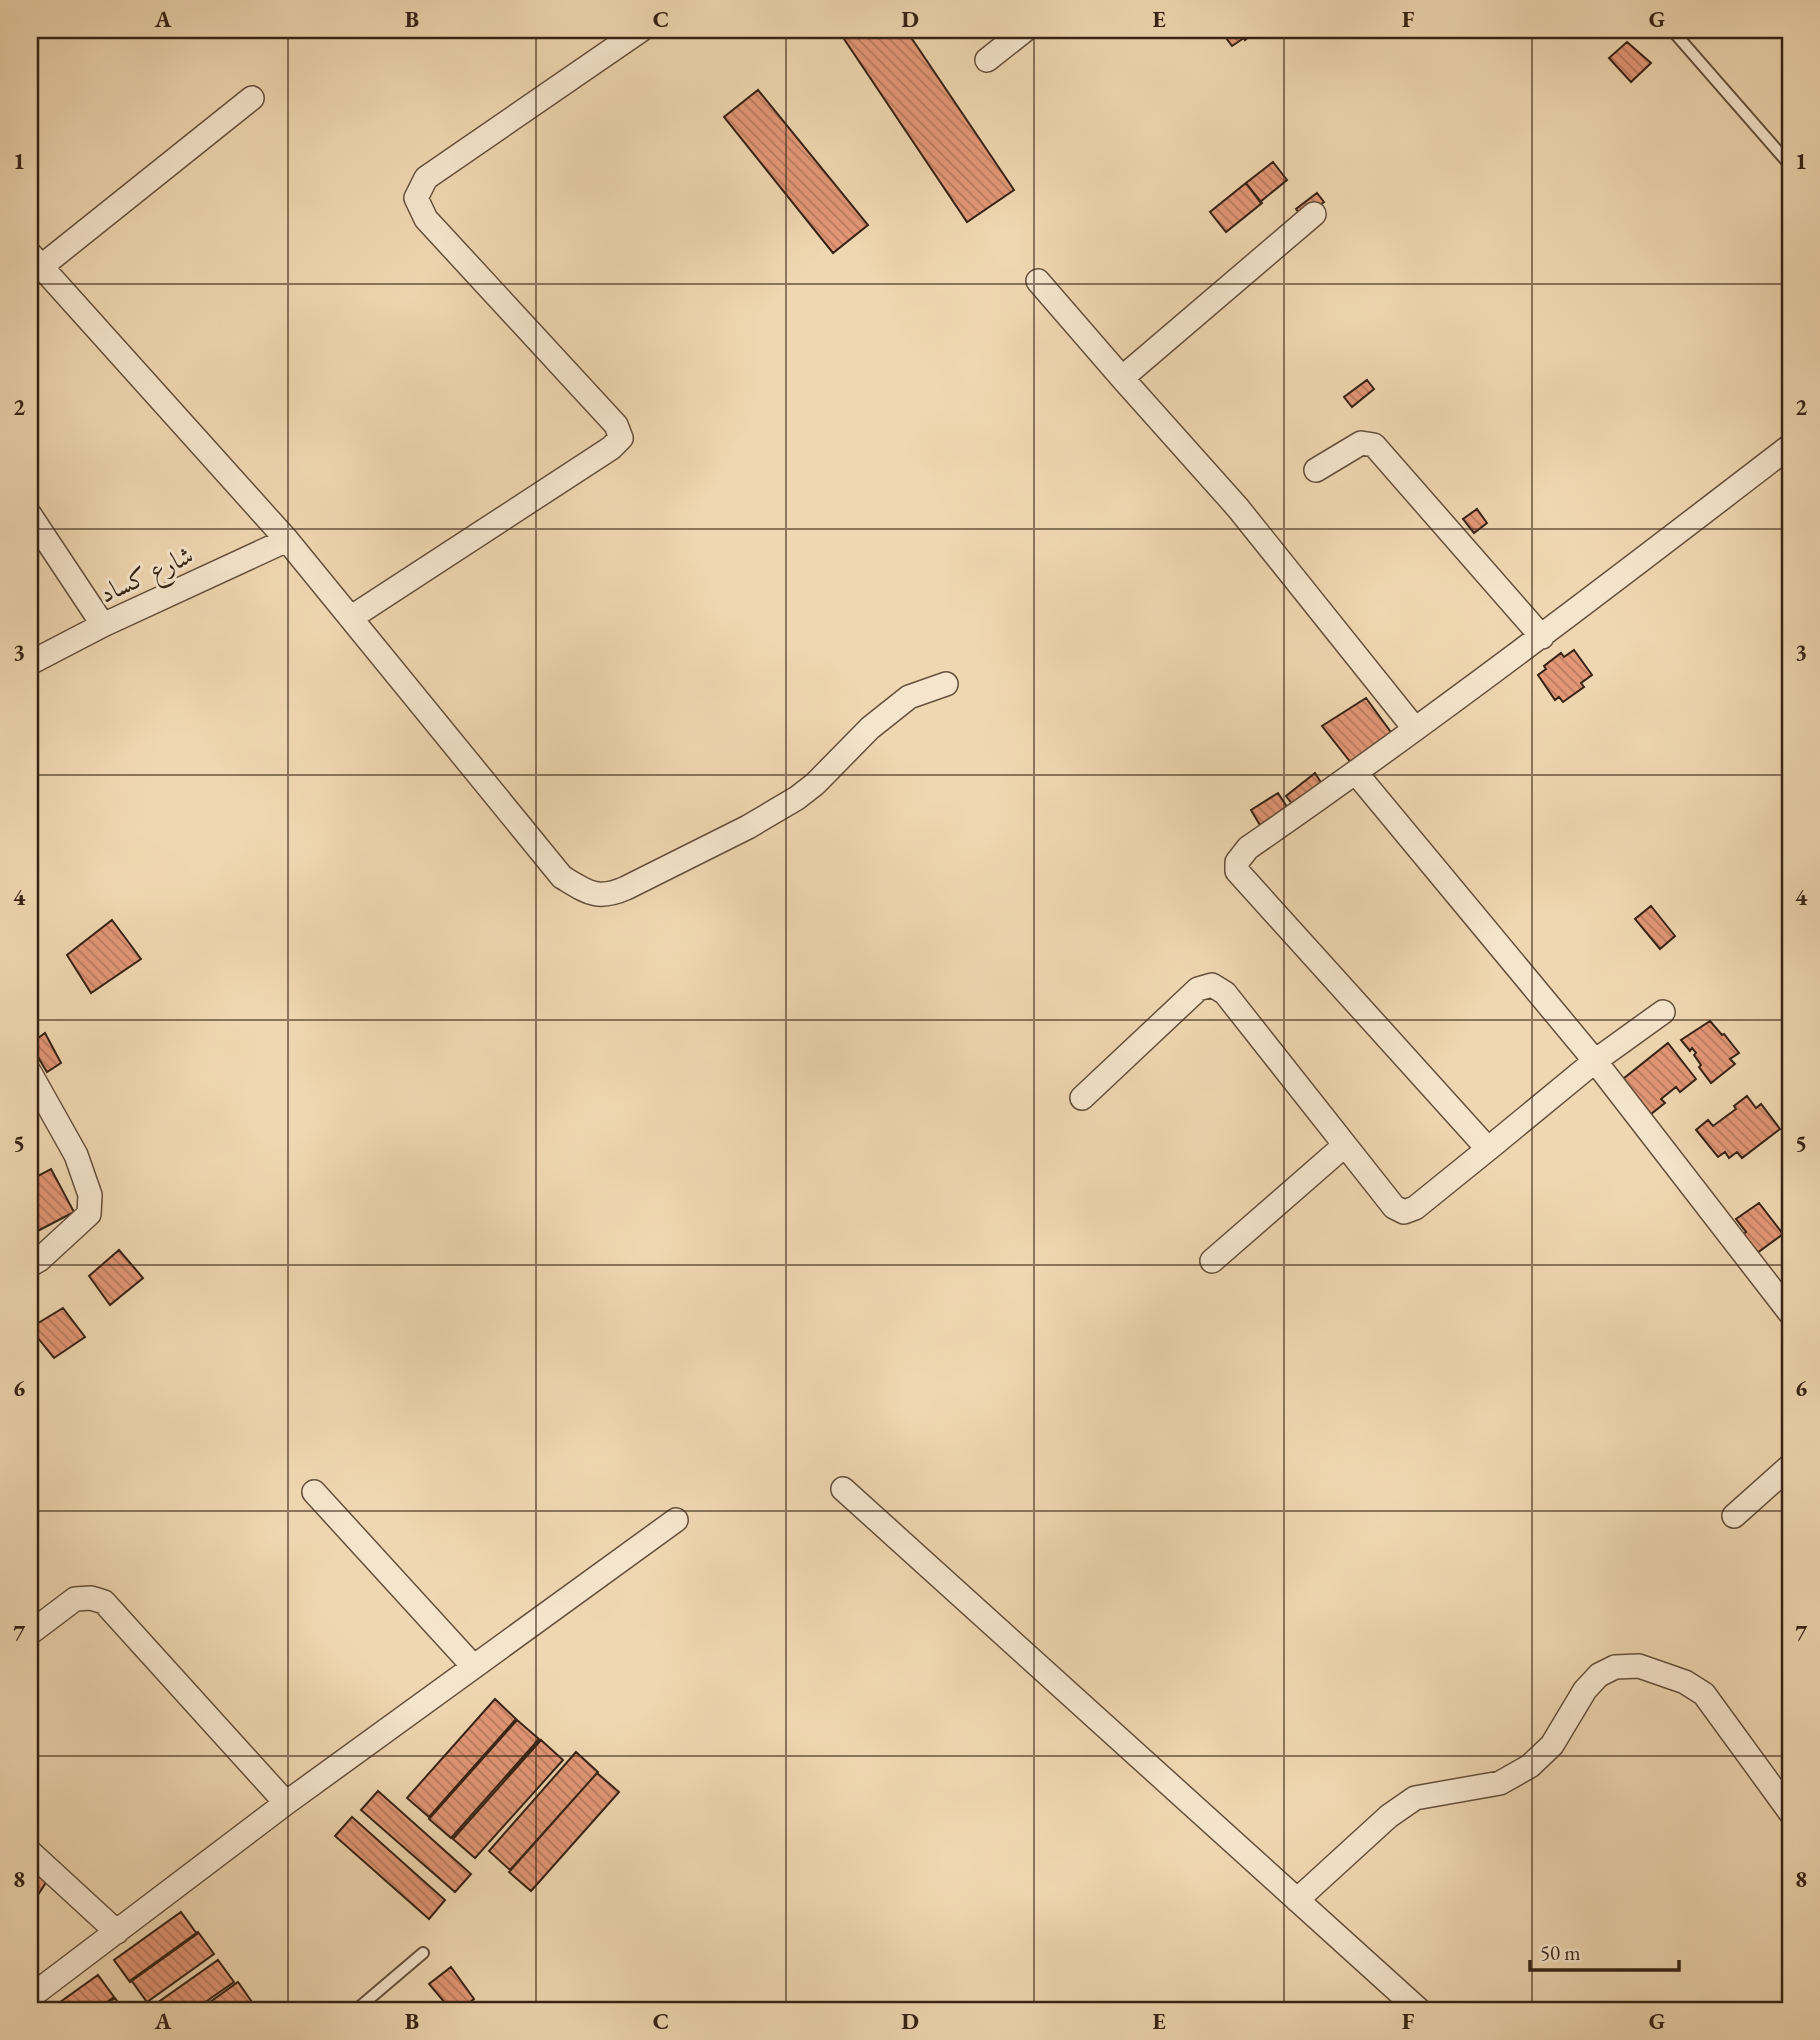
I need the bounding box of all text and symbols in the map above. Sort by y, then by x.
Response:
text: A [154,4,172,34]
text: B [405,4,419,34]
text: C [653,4,669,34]
text: D [901,4,919,34]
text: E [1152,4,1166,34]
text: F [1402,4,1415,34]
text: G [1649,4,1665,34]
text: 1 [13,146,25,176]
text: 1 [1795,146,1807,176]
text: 2 [13,392,25,422]
text: 2 [1795,392,1807,422]
street label: شارع كساد [94,537,201,615]
text: 3 [13,637,25,667]
text: 3 [1795,637,1807,667]
text: 4 [13,882,26,912]
text: 4 [1795,882,1808,912]
text: 5 [13,1128,25,1158]
text: 5 [1795,1128,1807,1158]
text: 6 [13,1373,25,1403]
text: 6 [1795,1373,1807,1403]
text: 7 [13,1618,26,1648]
text: 7 [1795,1618,1808,1648]
text: 8 [13,1864,25,1894]
text: 8 [1795,1864,1807,1894]
scale bar [1530,1928,1678,1972]
text: 50 m [1540,1939,1581,1966]
text: A [154,2006,172,2036]
text: B [405,2006,419,2036]
text: C [653,2006,669,2036]
text: D [901,2006,919,2036]
text: E [1152,2006,1166,2036]
text: F [1402,2006,1415,2036]
text: G [1649,2006,1665,2036]

